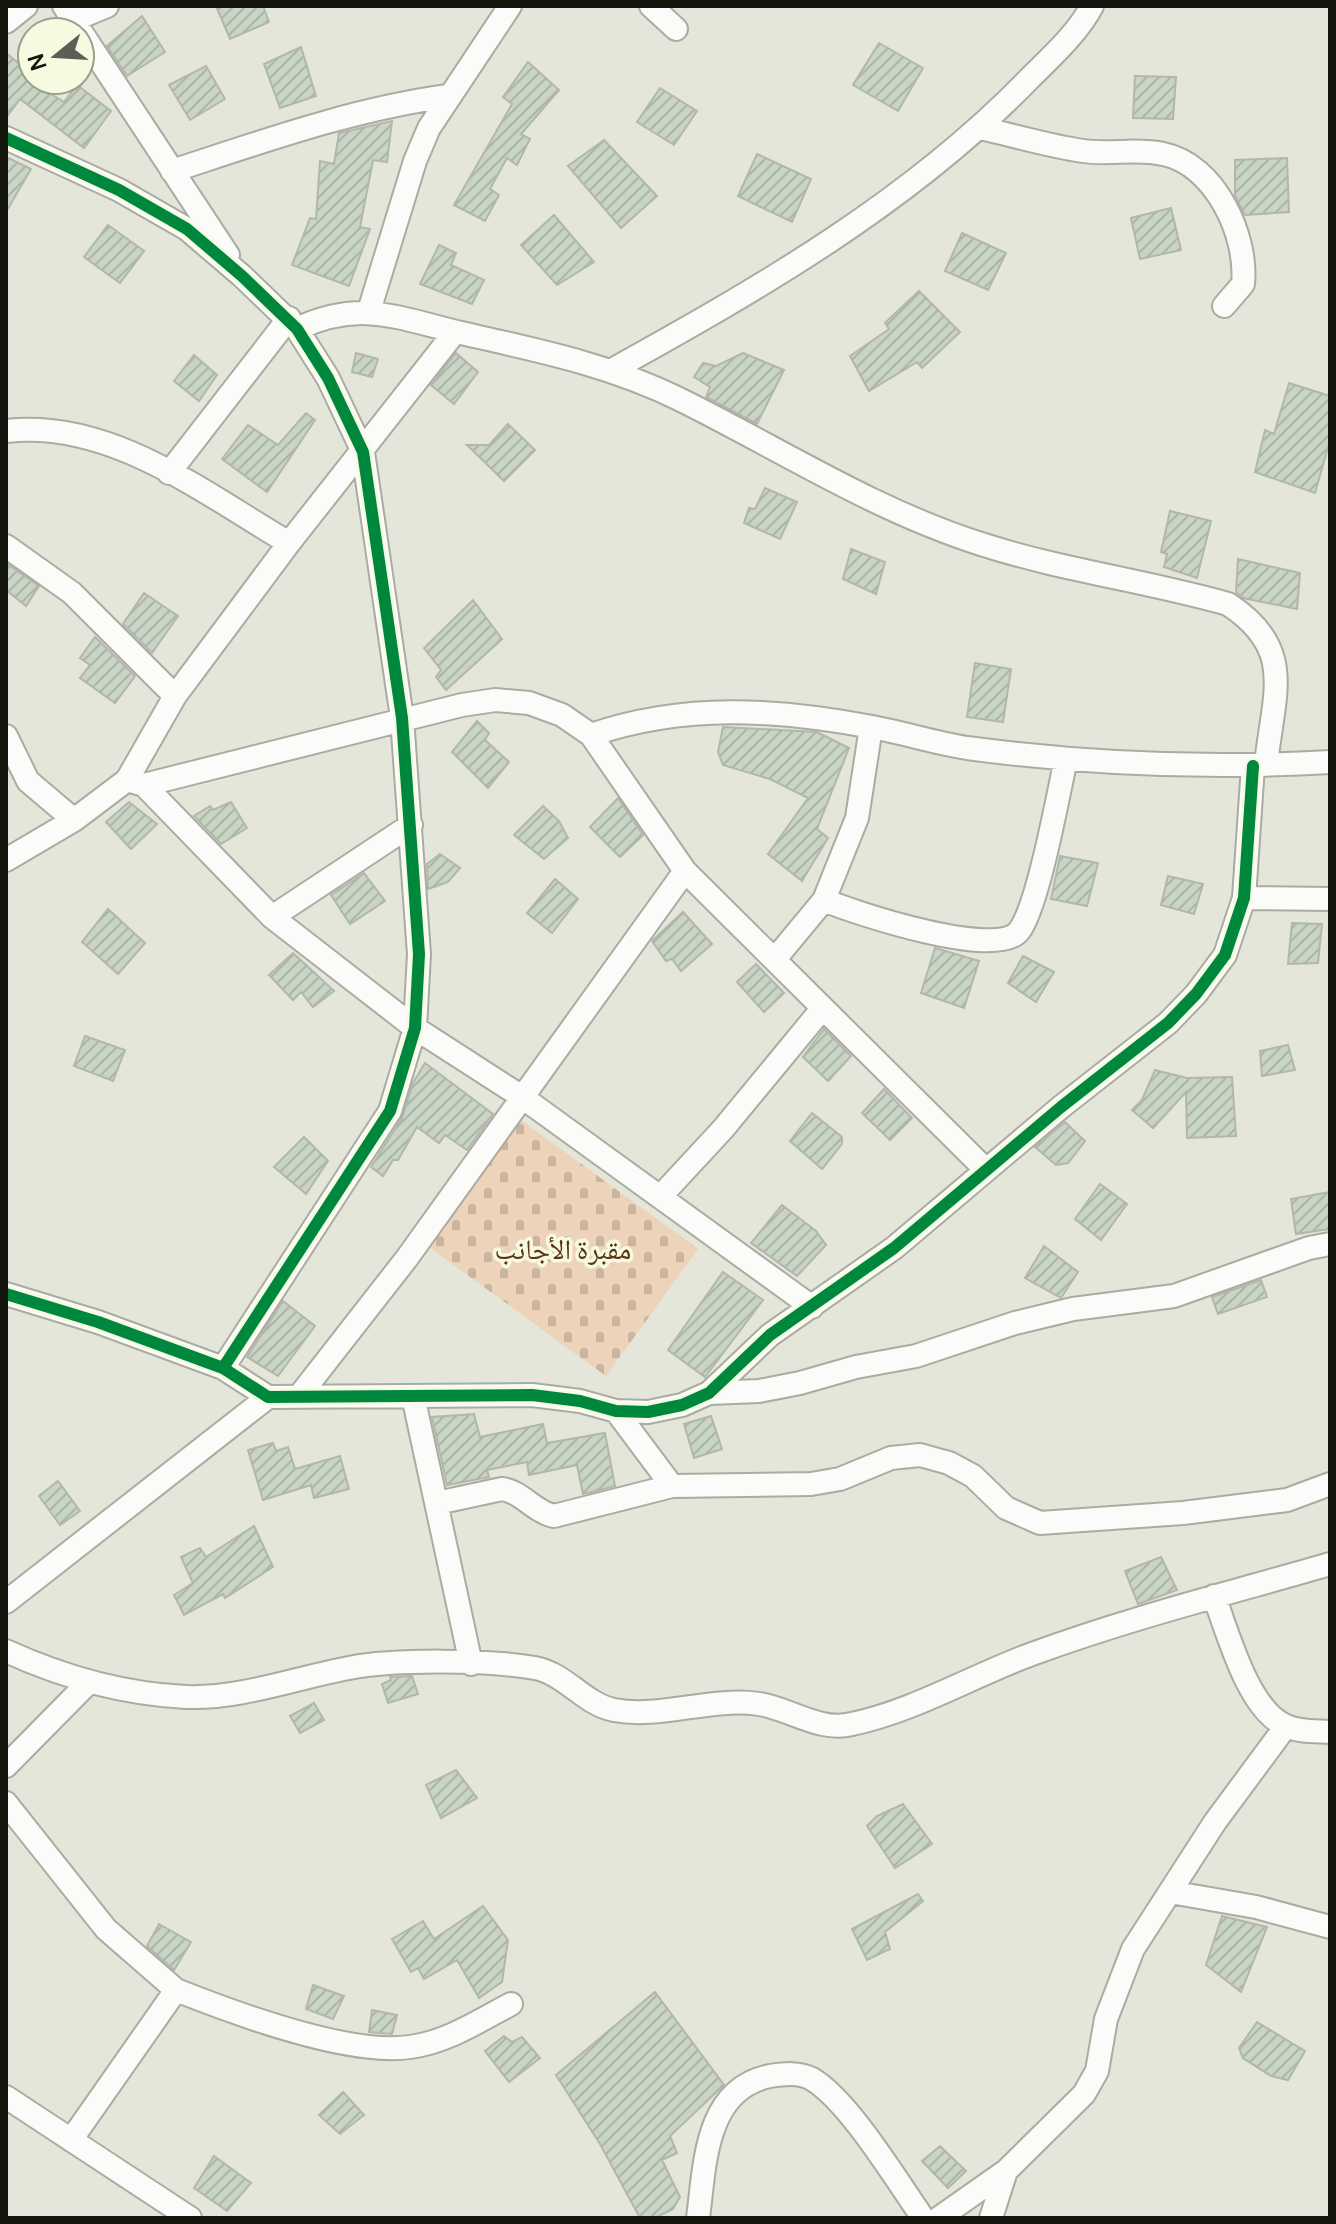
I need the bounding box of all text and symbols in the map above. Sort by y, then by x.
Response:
north arrow [16,16,96,96]
text: N [20,50,54,74]
park label: مقبرة الأجانب [495,1229,631,1267]

